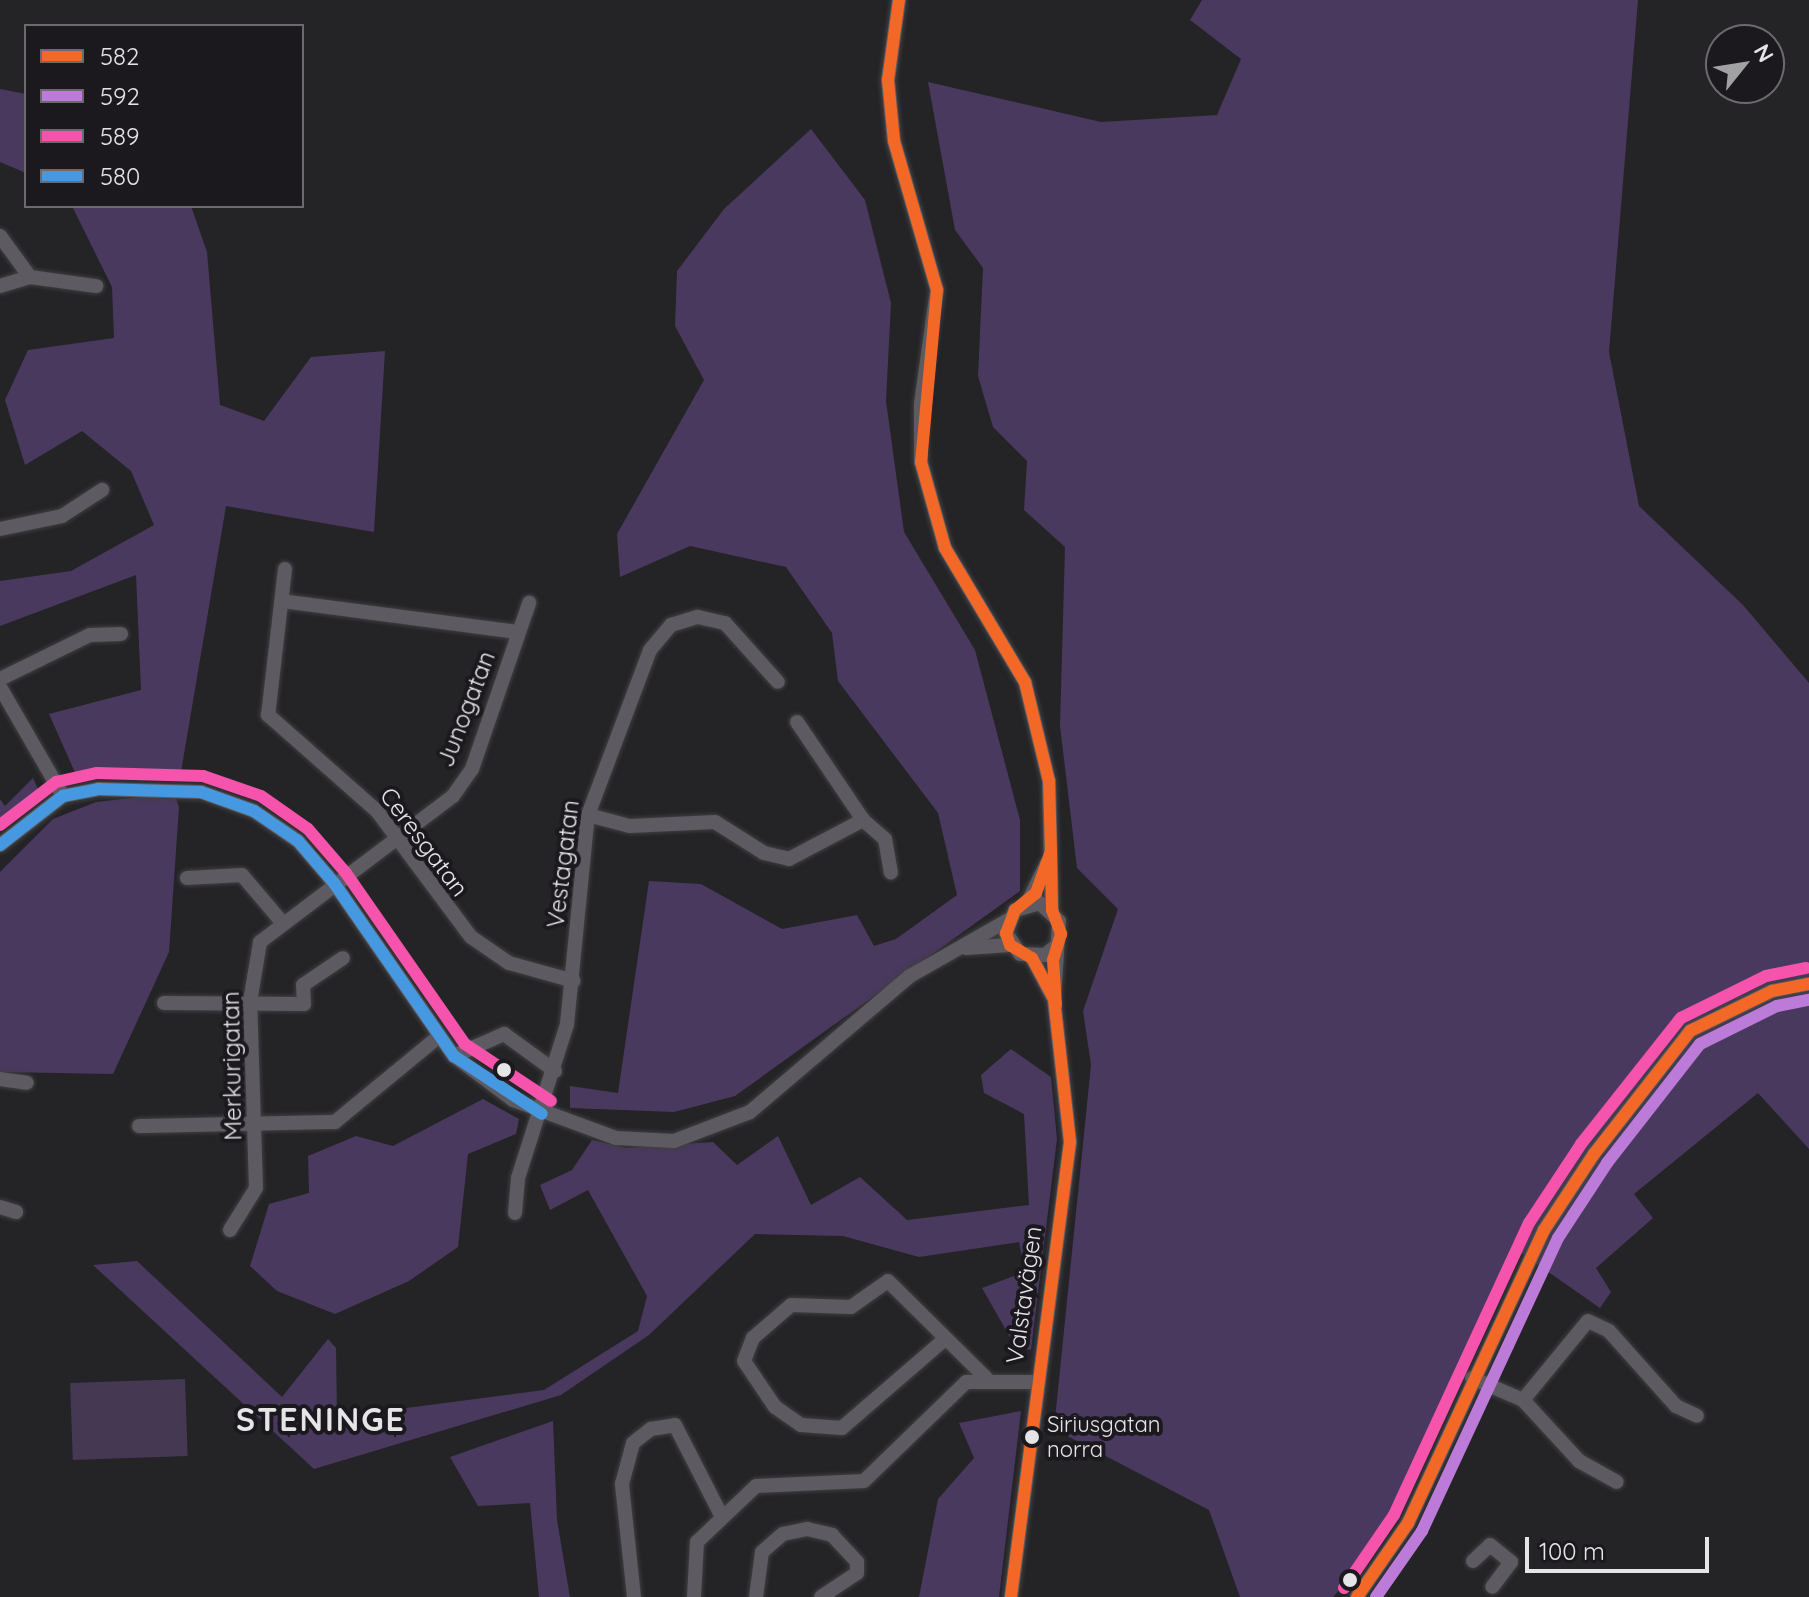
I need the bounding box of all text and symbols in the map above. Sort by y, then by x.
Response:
legend [24,24,304,208]
north arrow [1705,24,1785,104]
text: N [1748,39,1780,67]
text: 582 [100,41,139,71]
text: 592 [100,81,140,111]
text: 589 [100,121,139,151]
text: 580 [100,161,140,191]
street label: Junogatan [431,647,501,771]
street label: Ceresgatan [374,782,474,902]
street label: Vestagatan [541,798,585,930]
street label: Merkurigatan [216,991,248,1141]
unlabelled marker [496,1062,512,1078]
street label: Valstavägen [1000,1224,1048,1366]
district label: STENINGE [236,1400,406,1438]
place label: Siriusgatan norra [1047,1411,1161,1462]
marker: Siriusgatan norra [1024,1429,1040,1445]
scale bar [1529,1521,1713,1571]
text: 100 m [1539,1536,1605,1566]
unlabelled marker [1342,1572,1358,1588]

